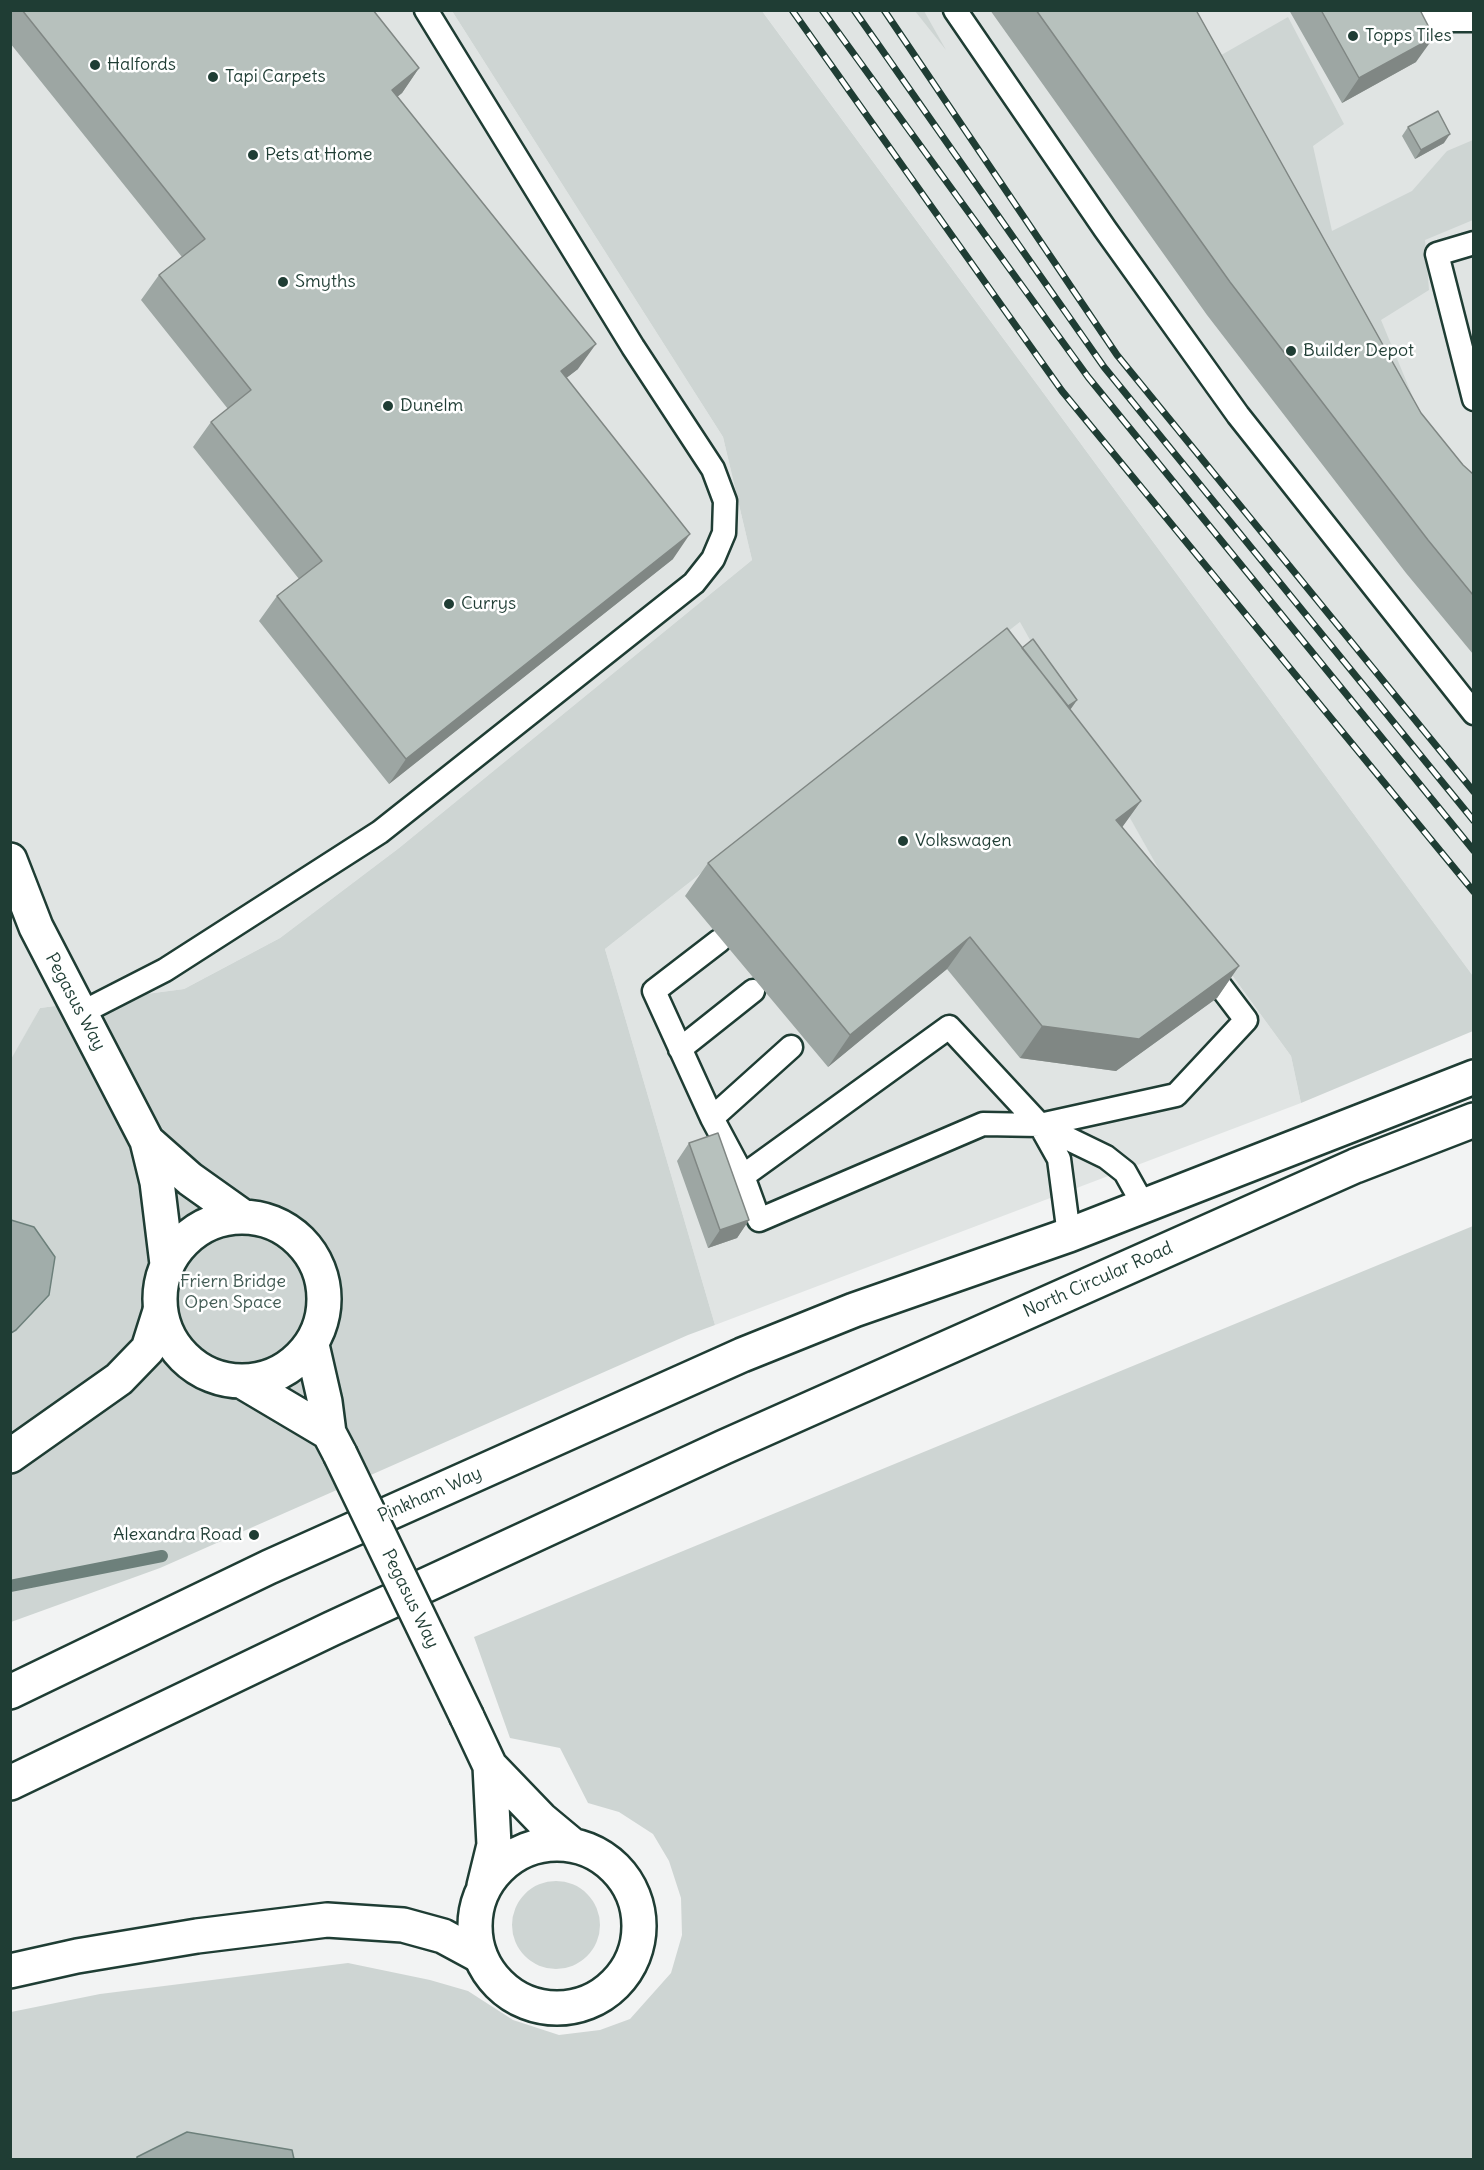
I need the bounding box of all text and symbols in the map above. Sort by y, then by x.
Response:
place label: Topps Tiles [1365,25,1452,47]
marker: Topps Tiles [1346,29,1360,43]
place label: Halfords [107,54,176,76]
marker: Halfords [88,58,102,72]
place label: Tapi Carpets [225,66,326,88]
marker: Tapi Carpets [206,70,220,84]
place label: Pets at Home [265,144,373,166]
marker: Pets at Home [246,148,260,162]
place label: Smyths [295,271,356,293]
marker: Smyths [276,275,290,289]
place label: Builder Depot [1303,340,1414,362]
marker: Builder Depot [1284,344,1298,358]
place label: Dunelm [400,395,463,417]
marker: Dunelm [381,399,395,413]
place label: Currys [461,593,516,615]
marker: Currys [442,597,456,611]
place label: Volkswagen [915,830,1012,852]
marker: Volkswagen [896,834,910,848]
street label: Pegasus Way [40,949,110,1055]
street label: North Circular Road [1020,1237,1176,1323]
park label: Friern Bridge Open Space [180,1271,286,1314]
street label: Pinkham Way [375,1462,485,1528]
place label: Alexandra Road [113,1524,242,1546]
marker: Alexandra Road [247,1528,261,1542]
street label: Pegasus Way [377,1546,443,1652]

